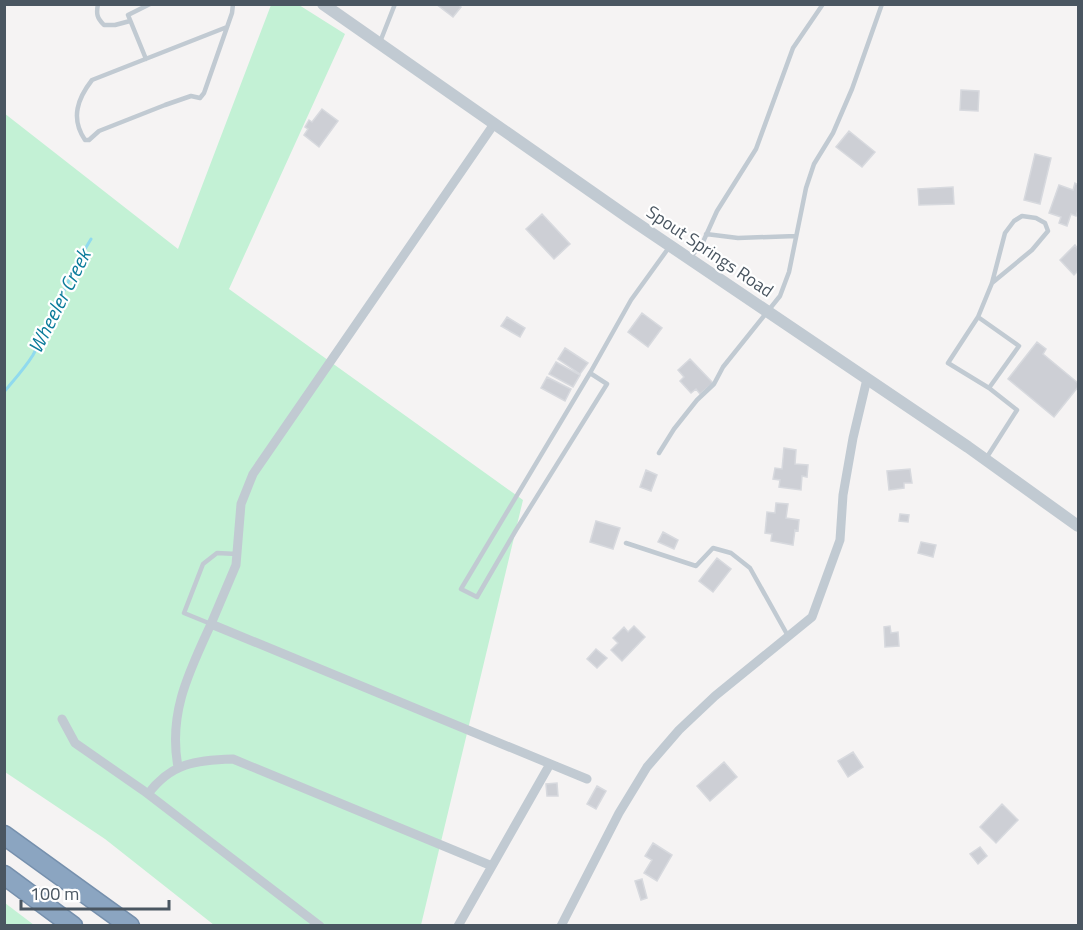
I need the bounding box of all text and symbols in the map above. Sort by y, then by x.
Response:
street label: Spout Springs Road [641,198,779,304]
water label: Wheeler Creek [20,242,99,358]
scale bar [21,873,170,911]
text: 100 m [30,880,79,907]

